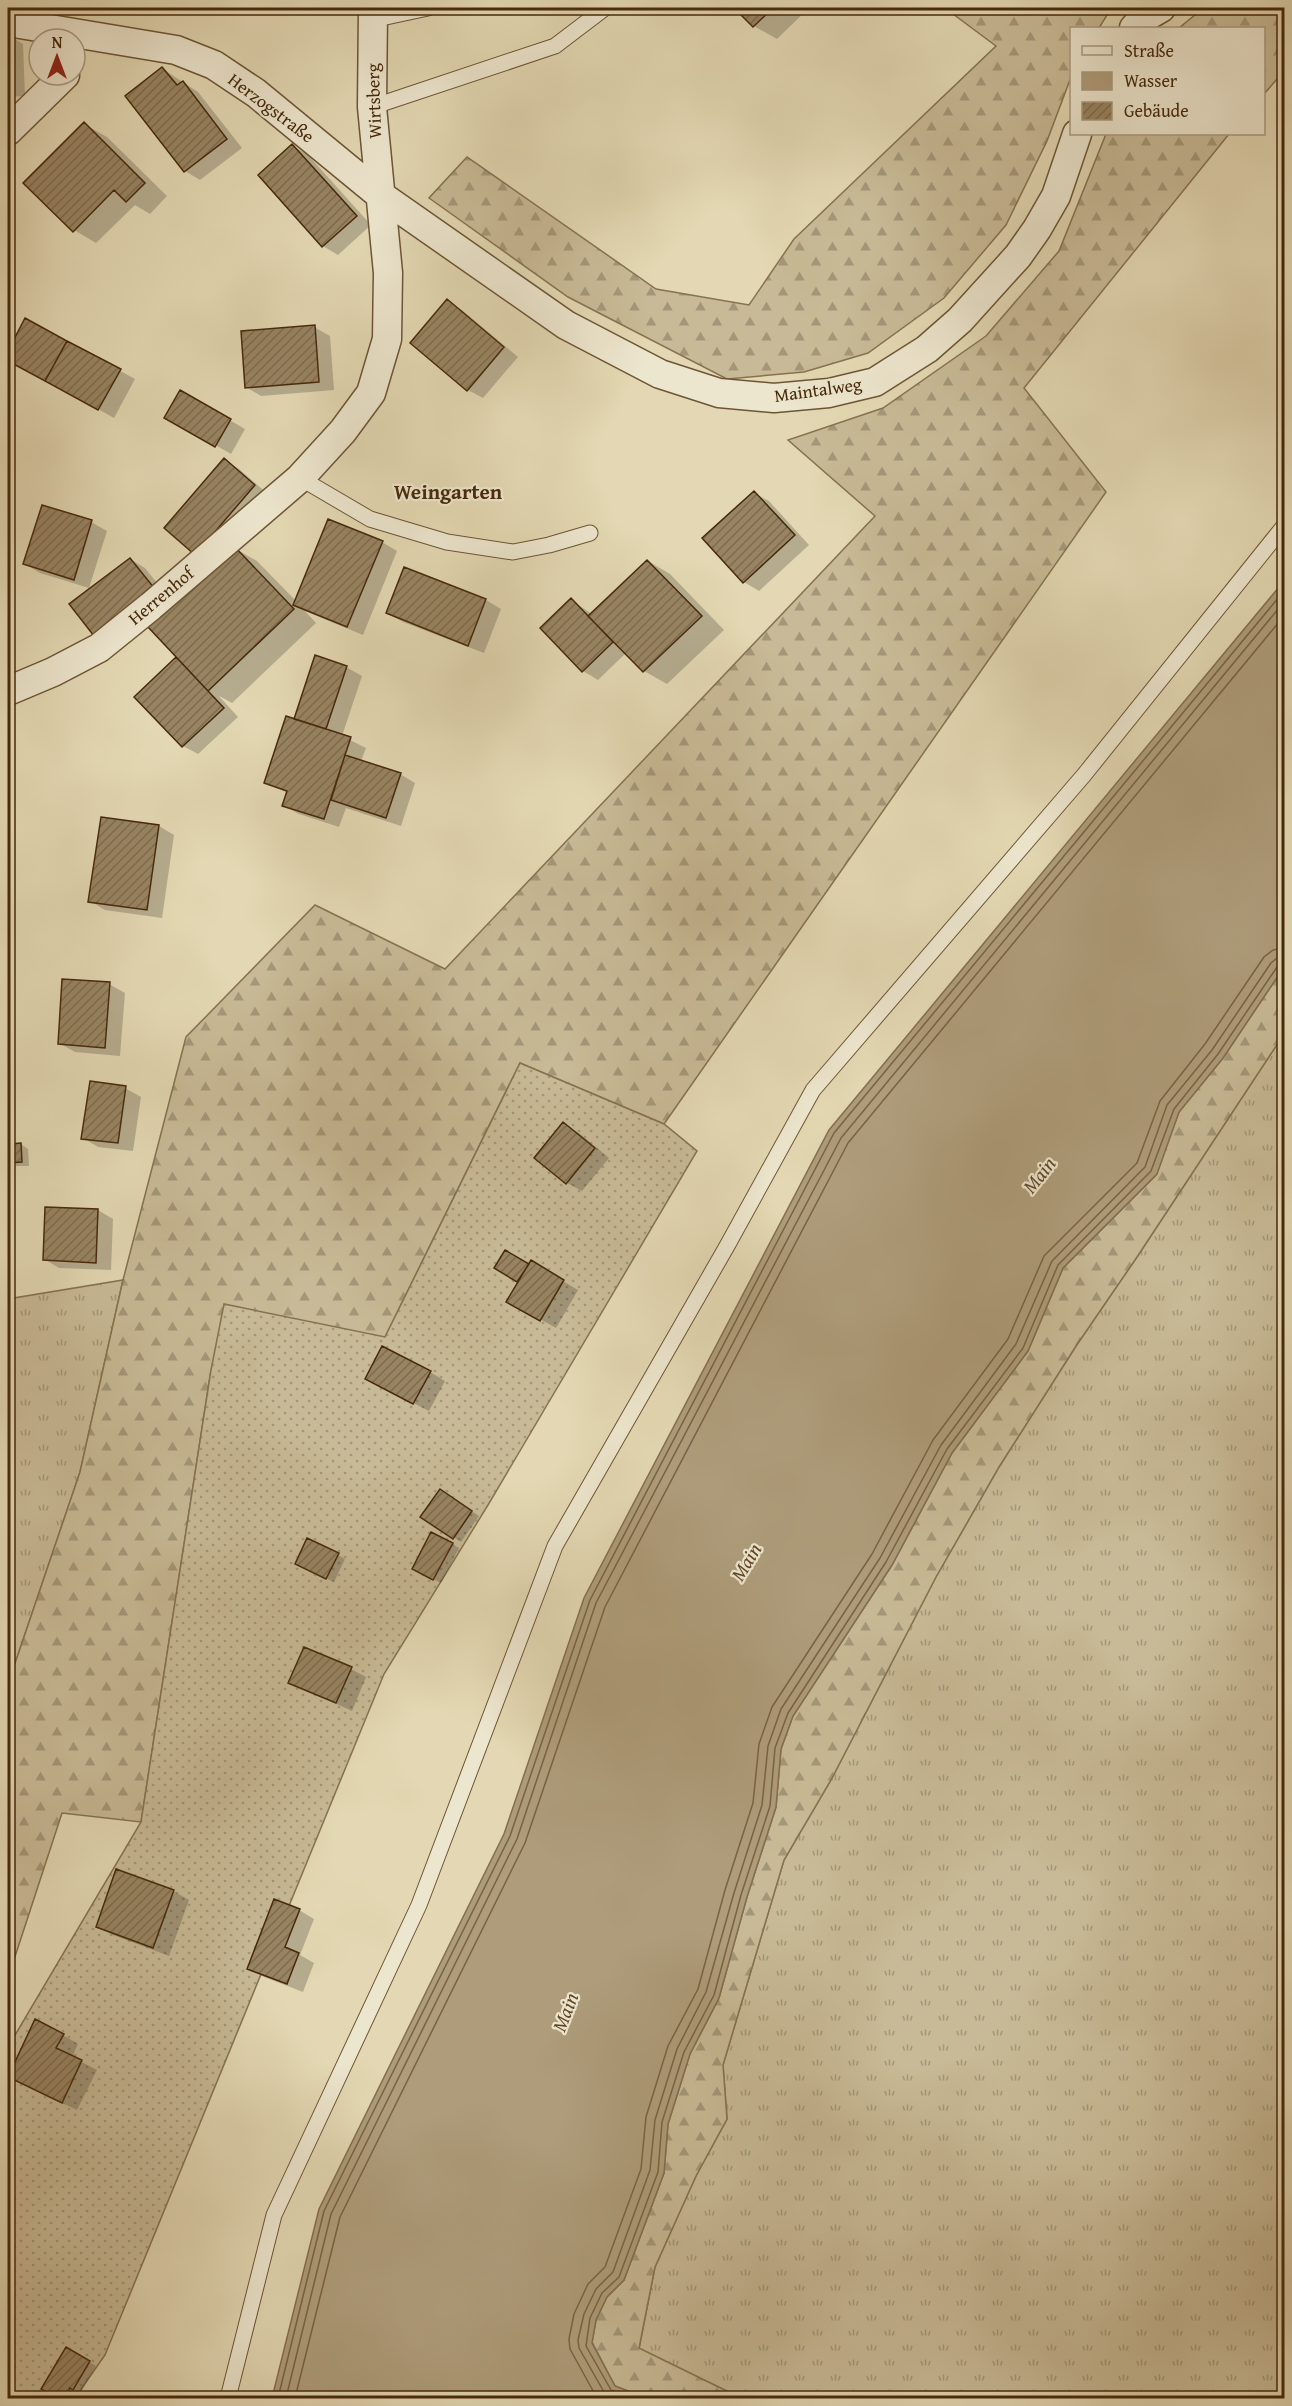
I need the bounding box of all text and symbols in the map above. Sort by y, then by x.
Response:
north arrow [27,27,87,87]
legend [1070,27,1265,135]
text: N [52,30,63,54]
text: Straße [1124,37,1174,64]
street label: Wirtsberg [359,63,388,139]
street label: Herzogstraße [222,66,320,149]
text: Wasser [1124,67,1178,94]
text: Gebäude [1124,97,1189,124]
street label: Maintalweg [772,370,864,409]
district label: Weingarten [394,476,503,507]
street label: Herrenhof [122,559,201,631]
water label: Main [1015,1150,1062,1199]
water label: Main [723,1537,768,1586]
water label: Main [544,1988,585,2035]

